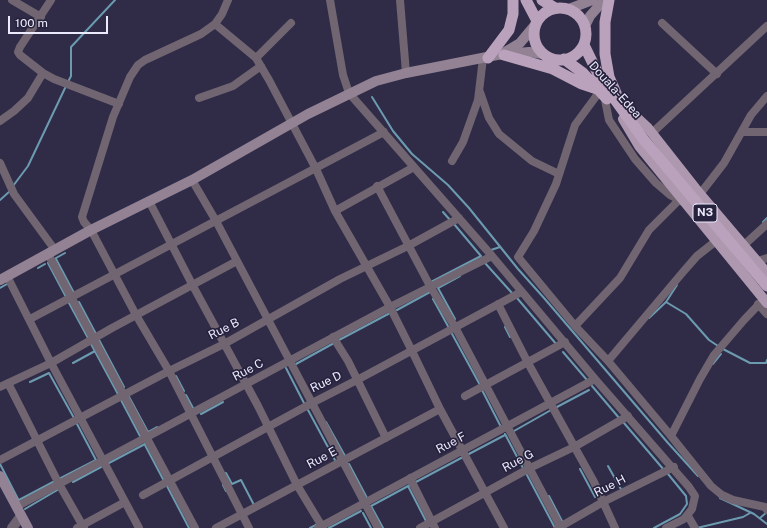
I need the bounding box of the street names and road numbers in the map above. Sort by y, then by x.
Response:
street label: Douala-Edea [586,59,644,121]
road number: N3 [693,204,717,222]
street label: Rue B [206,315,242,343]
street label: Rue C [230,356,266,384]
street label: Rue D [308,368,344,396]
street label: Rue F [434,429,468,457]
street label: Rue E [304,444,340,472]
street label: Rue G [500,447,536,475]
street label: Rue H [592,472,628,500]

